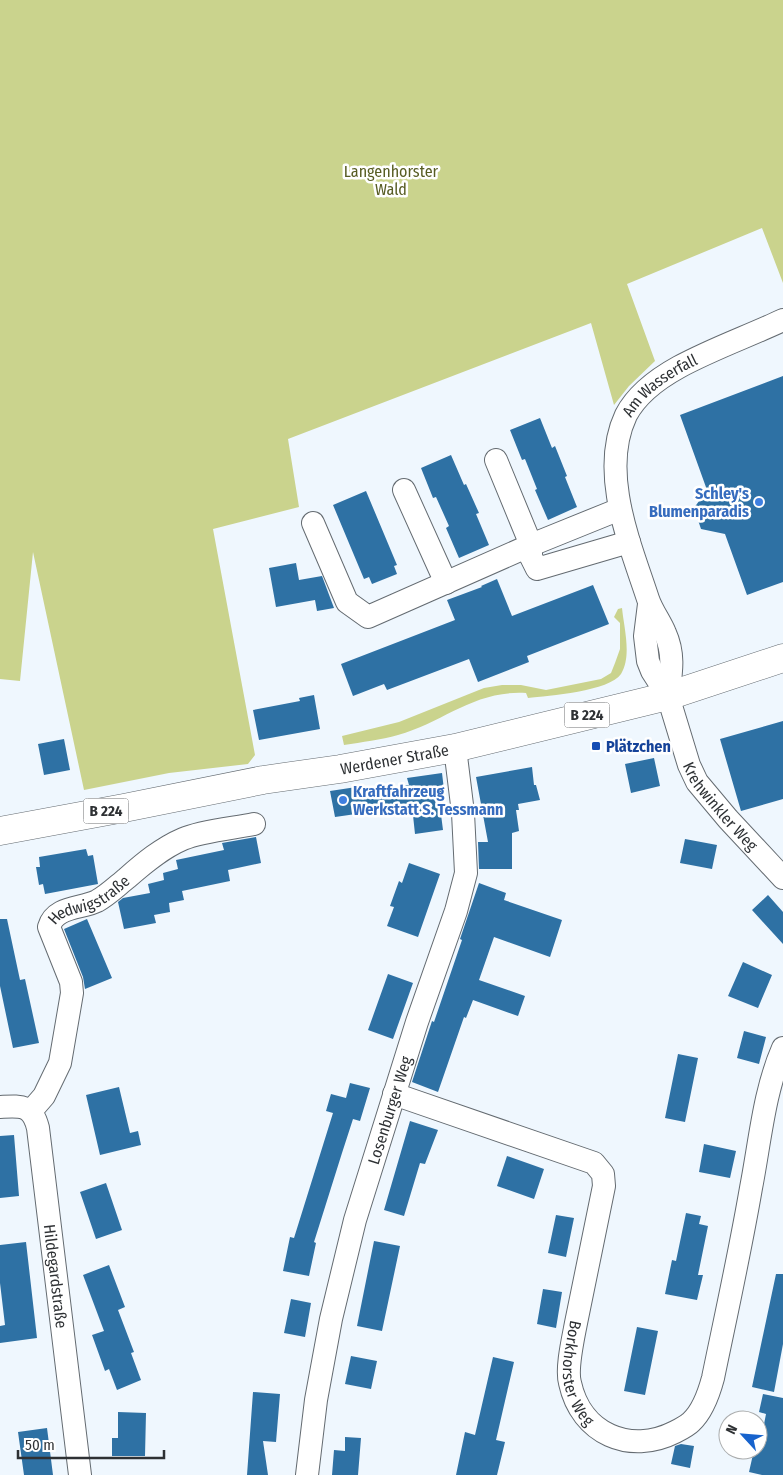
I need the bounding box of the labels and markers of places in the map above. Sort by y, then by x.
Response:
place label: Schley's Blumenparadis [649,484,749,521]
marker: Schley's Blumenparadis [753,496,765,508]
place label: Plätzchen [606,737,671,756]
marker: Plätzchen [590,740,602,752]
place label: Kraftfahrzeug Werkstatt S. Tessmann [353,782,503,819]
marker: Kraftfahrzeug Werkstatt S. Tessmann [337,794,349,806]

